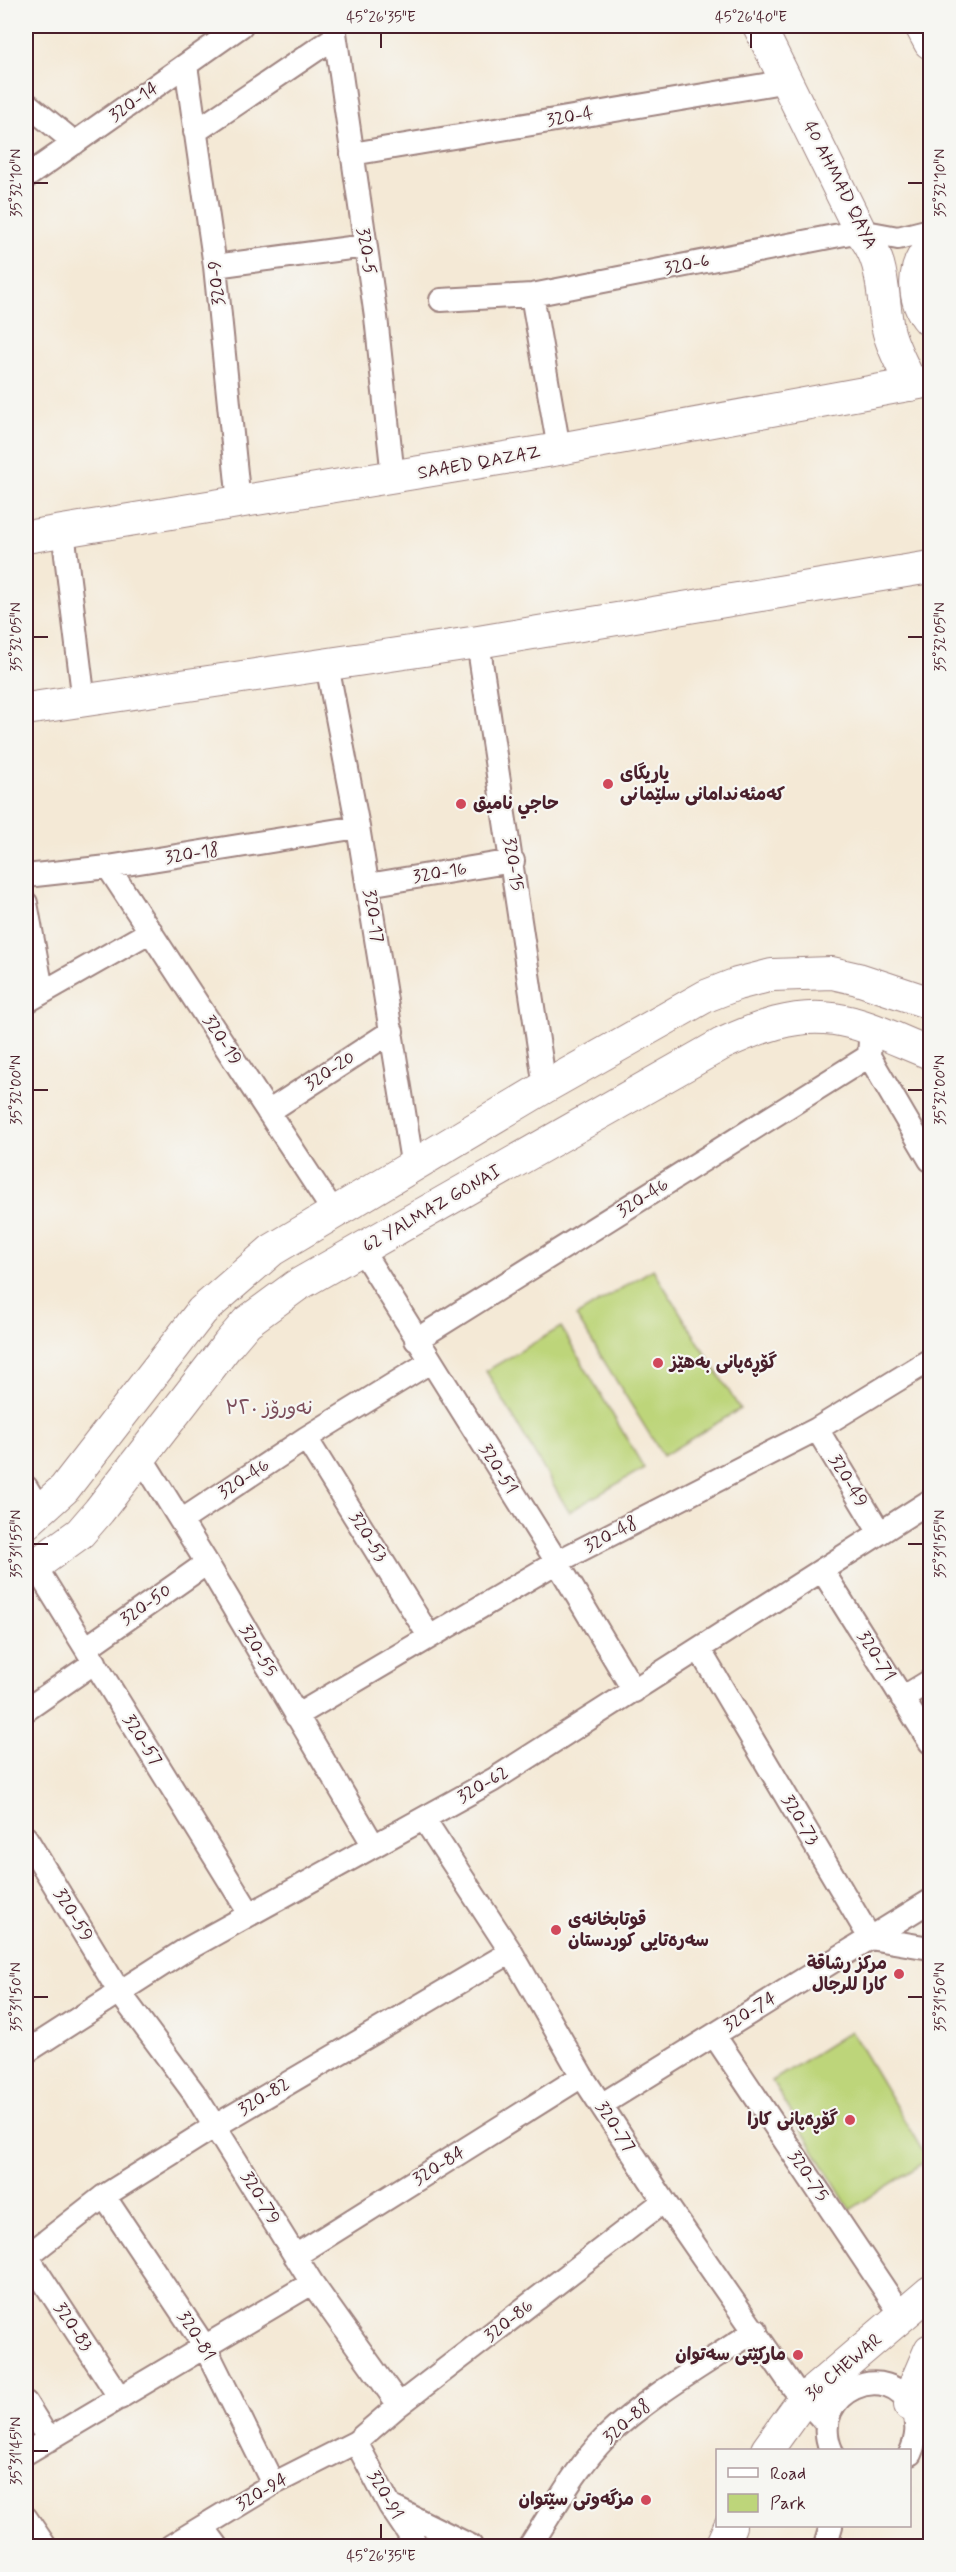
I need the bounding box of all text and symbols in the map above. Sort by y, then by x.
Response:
text: 45°26'35"E [346,8,416,28]
text: 45°26'40"E [715,8,787,28]
street label: 320-14 [104,76,164,128]
street label: 320-4 [545,101,595,133]
street label: 40 AHMAD QAYA [797,117,883,253]
text: 35°32'10"N [7,149,27,217]
text: 35°32'10"N [931,149,951,217]
street label: 320-5 [350,226,382,276]
street label: 320-6 [662,249,712,281]
street label: 320-9 [203,259,231,307]
street label: SAAED QAZAZ [416,440,543,486]
text: 35°32'05"N [7,602,27,672]
text: 35°32'05"N [931,602,951,672]
place label: یاریگای کەمئەندامانی سلێمانی [620,762,785,807]
marker: یاریگای کەمئەندامانی سلێمانی [601,777,615,791]
place label: حاجي ناميق [473,792,559,819]
marker: حاجي ناميق [454,797,468,811]
street label: 320-15 [497,835,529,893]
street label: 320-18 [163,838,221,870]
street label: 320-16 [411,857,469,889]
street label: 320-17 [357,888,389,944]
street label: 320-19 [197,1010,247,1070]
street label: 320-20 [300,1046,360,1096]
text: 35°32'00"N [7,1055,27,1125]
text: 35°32'00"N [931,1055,951,1125]
street label: 62 YALMAZ GONAI [358,1160,506,1258]
street label: 320-46 [612,1173,674,1223]
place label: گۆڕەپانی بەهێز [668,1351,777,1377]
marker: گۆڕەپانی بەهێز [651,1356,665,1370]
district label: نەورۆز ٣٢٠ [225,1395,313,1422]
street label: 320-51 [473,1439,523,1499]
street label: 320-49 [823,1450,873,1512]
street label: 320-46 [214,1453,274,1505]
street label: 320-53 [343,1507,393,1567]
text: 35°31'55"N [7,1510,27,1578]
text: 35°31'55"N [931,1510,951,1578]
street label: 320-48 [580,1511,642,1559]
street label: 320-50 [116,1579,176,1631]
street label: 320-55 [233,1620,283,1682]
street label: 320-71 [851,1626,901,1686]
street label: 320-57 [117,1710,167,1770]
street label: 320-62 [453,1761,513,1809]
street label: 320-73 [776,1790,825,1850]
street label: 320-59 [48,1884,98,1946]
place label: قوتابخانەی سەرەتایی کوردستان [568,1908,709,1953]
marker: قوتابخانەی سەرەتایی کوردستان [549,1923,563,1937]
place label: مركز رشاقة كارا للرجال [807,1952,887,1997]
text: 35°31'50"N [7,1962,27,2032]
text: 35°31'50"N [931,1962,951,2032]
marker: مركز رشاقة كارا للرجال [892,1967,906,1981]
street label: 320-74 [719,1986,781,2038]
street label: 320-82 [234,2072,294,2122]
street label: 320-77 [590,2097,640,2157]
place label: گۆڕەپانی کارا [747,2108,838,2134]
marker: گۆڕەپانی کارا [843,2113,857,2127]
street label: 320-84 [408,2141,470,2191]
street label: 320-75 [782,2146,834,2206]
street label: 320-79 [235,2167,285,2229]
street label: 320-86 [479,2294,539,2348]
street label: 320-83 [48,2298,98,2357]
street label: 320-81 [171,2307,221,2365]
street label: 36 CHEWAR [801,2328,887,2406]
place label: مارکێتی سەتوان [675,2343,786,2367]
marker: مارکێتی سەتوان [791,2348,805,2362]
street label: 320-88 [598,2394,656,2450]
text: 35°31'45"N [7,2417,27,2485]
legend [716,2449,911,2527]
text: Road [770,2462,806,2486]
street label: 320-91 [361,2466,409,2524]
street label: 320-94 [232,2468,292,2516]
place label: مزگەوتی سێتوان [518,2488,634,2512]
text: Park [770,2492,806,2516]
marker: مزگەوتی سێتوان [639,2493,653,2507]
text: 45°26'35"E [346,2547,416,2567]

